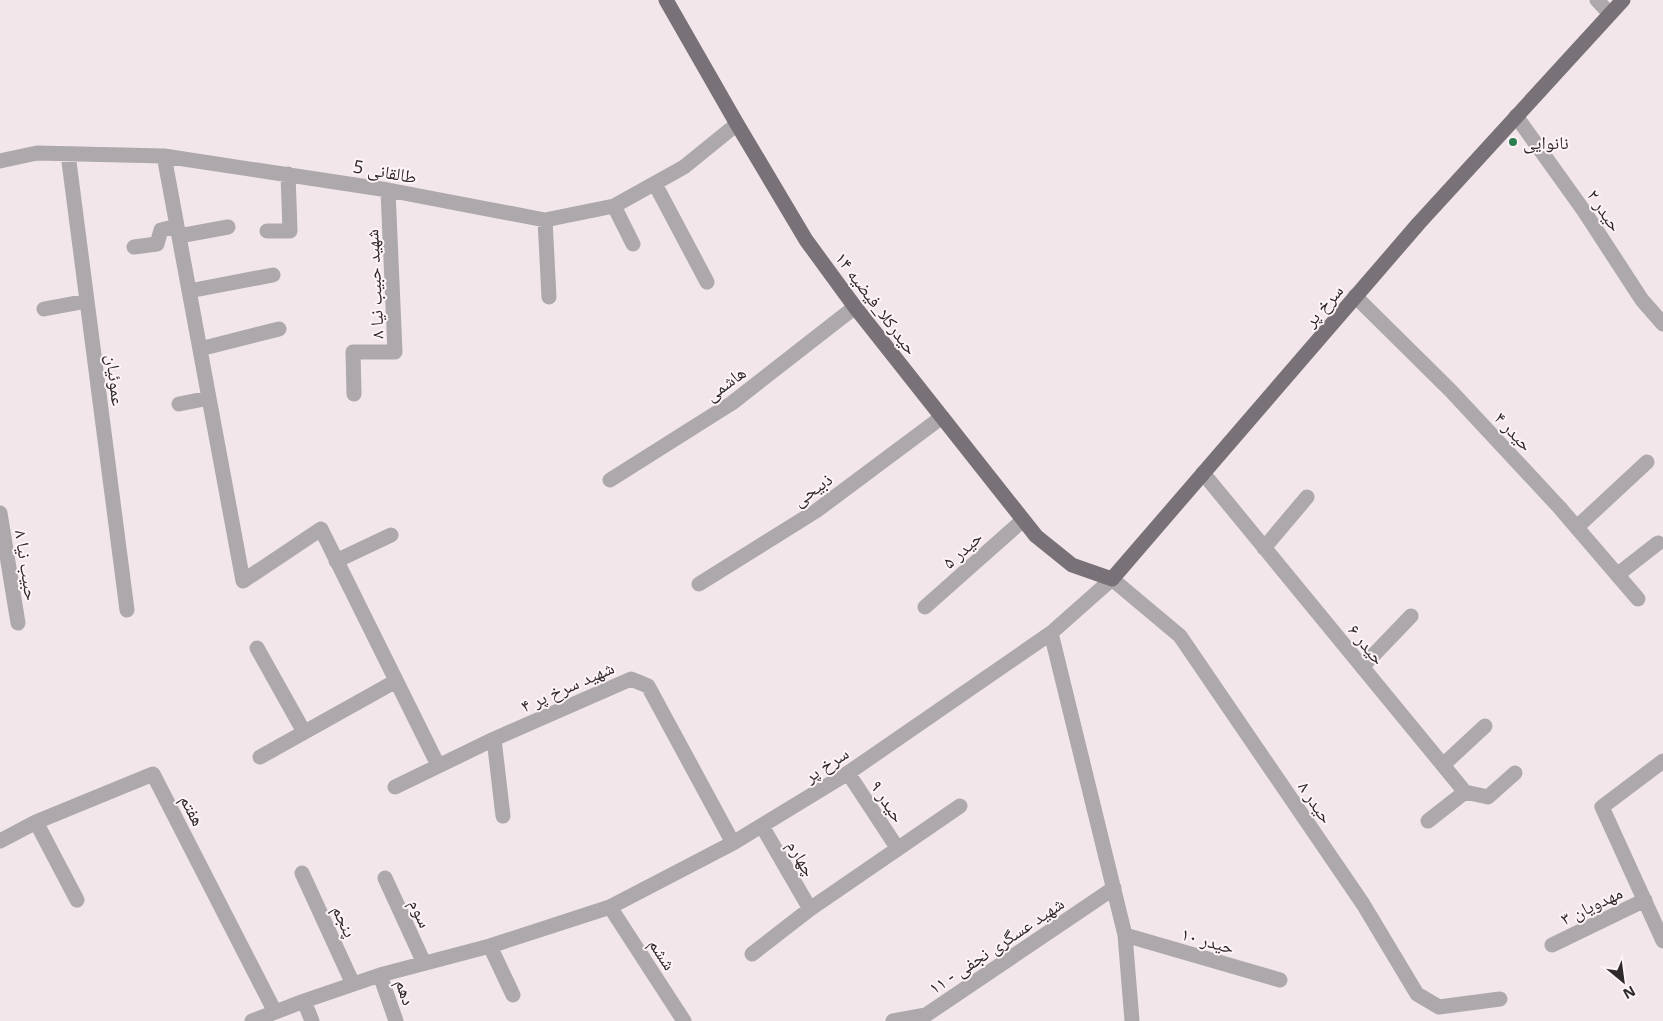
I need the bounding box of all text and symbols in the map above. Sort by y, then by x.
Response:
place label: نانوایی [1523,130,1569,154]
marker: نانوایی [1507,136,1519,148]
street label: طالقانی 5 [351,154,419,188]
street label: حیدر ۲ [1582,184,1628,236]
street label: شهید حبیب نیا ۸ [359,229,389,339]
street label: حیدرکلا_فیضیه ۱۴ [830,247,924,359]
street label: سرخ پر [1297,279,1349,333]
street label: عموئیان [101,353,131,407]
street label: هاشمی [700,360,750,406]
street label: حیدر ۴ [1489,406,1539,456]
street label: ذبیحی [787,467,837,511]
street label: حیدر ۵ [937,525,987,573]
street label: ۸ حبیب نیا [10,528,44,602]
street label: حیدر ۶ [1343,619,1391,669]
street label: شهید سرخ پر ۴ [517,655,618,718]
street label: سرخ پر [798,741,853,789]
street label: حیدر ۹ [865,775,911,827]
street label: حیدر ۸ [1293,776,1339,828]
street label: هفتم [174,790,211,830]
street label: چهارم [781,835,822,881]
street label: مهدویان ۳ [1556,880,1626,930]
street label: شهید عسگری نجفی - ۱۱ [924,891,1068,999]
street label: سوم [403,895,438,932]
street label: پنجم [326,901,363,941]
street label: حیدر ۱۰ [1179,921,1237,959]
street label: ششم [643,934,682,975]
north arrow [1598,956,1648,1006]
street label: دهم [389,976,422,1009]
text: N [1620,982,1639,1004]

